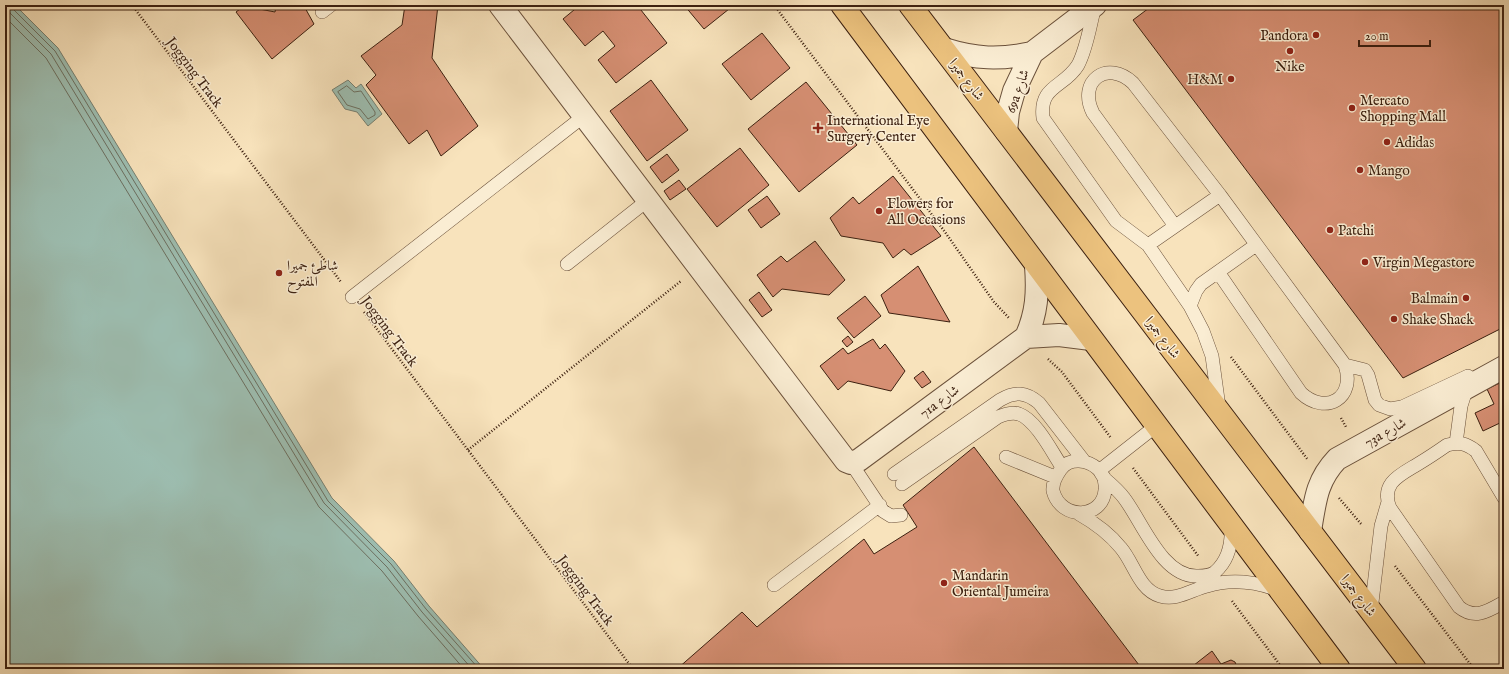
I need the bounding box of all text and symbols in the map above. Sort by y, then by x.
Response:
scale bar [1359,22,1430,48]
place label: Pandora [1260,27,1309,45]
text: 20 m [1365,29,1388,44]
marker: Pandora [1311,30,1321,40]
street label: Jogging Track [161,32,227,112]
marker: Nike [1285,46,1295,56]
street label: شارع جميرا [943,55,988,106]
place label: Nike [1275,58,1305,76]
street label: 69a شارع [1002,67,1036,116]
place label: H&M [1187,71,1223,89]
marker: H&M [1226,74,1236,84]
place label: Mercato Shopping Mall [1360,92,1446,126]
marker: Mercato Shopping Mall [1347,103,1357,113]
place label: International Eye Surgery Center [827,112,930,146]
marker: International Eye Surgery Center [812,122,824,134]
place label: Adidas [1394,134,1434,152]
marker: Adidas [1382,137,1392,147]
place label: Mango [1368,162,1410,180]
marker: Mango [1355,165,1365,175]
place label: Flowers for All Occasions [886,195,965,229]
marker: Flowers for All Occasions [874,206,884,216]
place label: Patchi [1338,222,1374,240]
marker: Patchi [1325,225,1335,235]
place label: Virgin Megastore [1372,254,1475,272]
place label: شاطئ جميرا المفتوح [287,257,338,294]
marker: Virgin Megastore [1360,257,1370,267]
marker: شاطئ جميرا المفتوح [274,268,284,278]
place label: Balmain [1411,290,1459,308]
street label: Jogging Track [356,291,422,371]
marker: Balmain [1461,293,1471,303]
place label: Shake Shack [1402,311,1474,329]
street label: شارع جميرا [1139,313,1184,364]
marker: Shake Shack [1389,314,1399,324]
street label: 71a شارع [916,381,964,424]
street label: 73a شارع [1361,414,1411,453]
street label: Jogging Track [552,550,618,630]
place label: Mandarin Oriental Jumeira [952,567,1050,601]
street label: شارع جميرا [1335,571,1380,622]
marker: Mandarin Oriental Jumeira [939,578,949,588]

